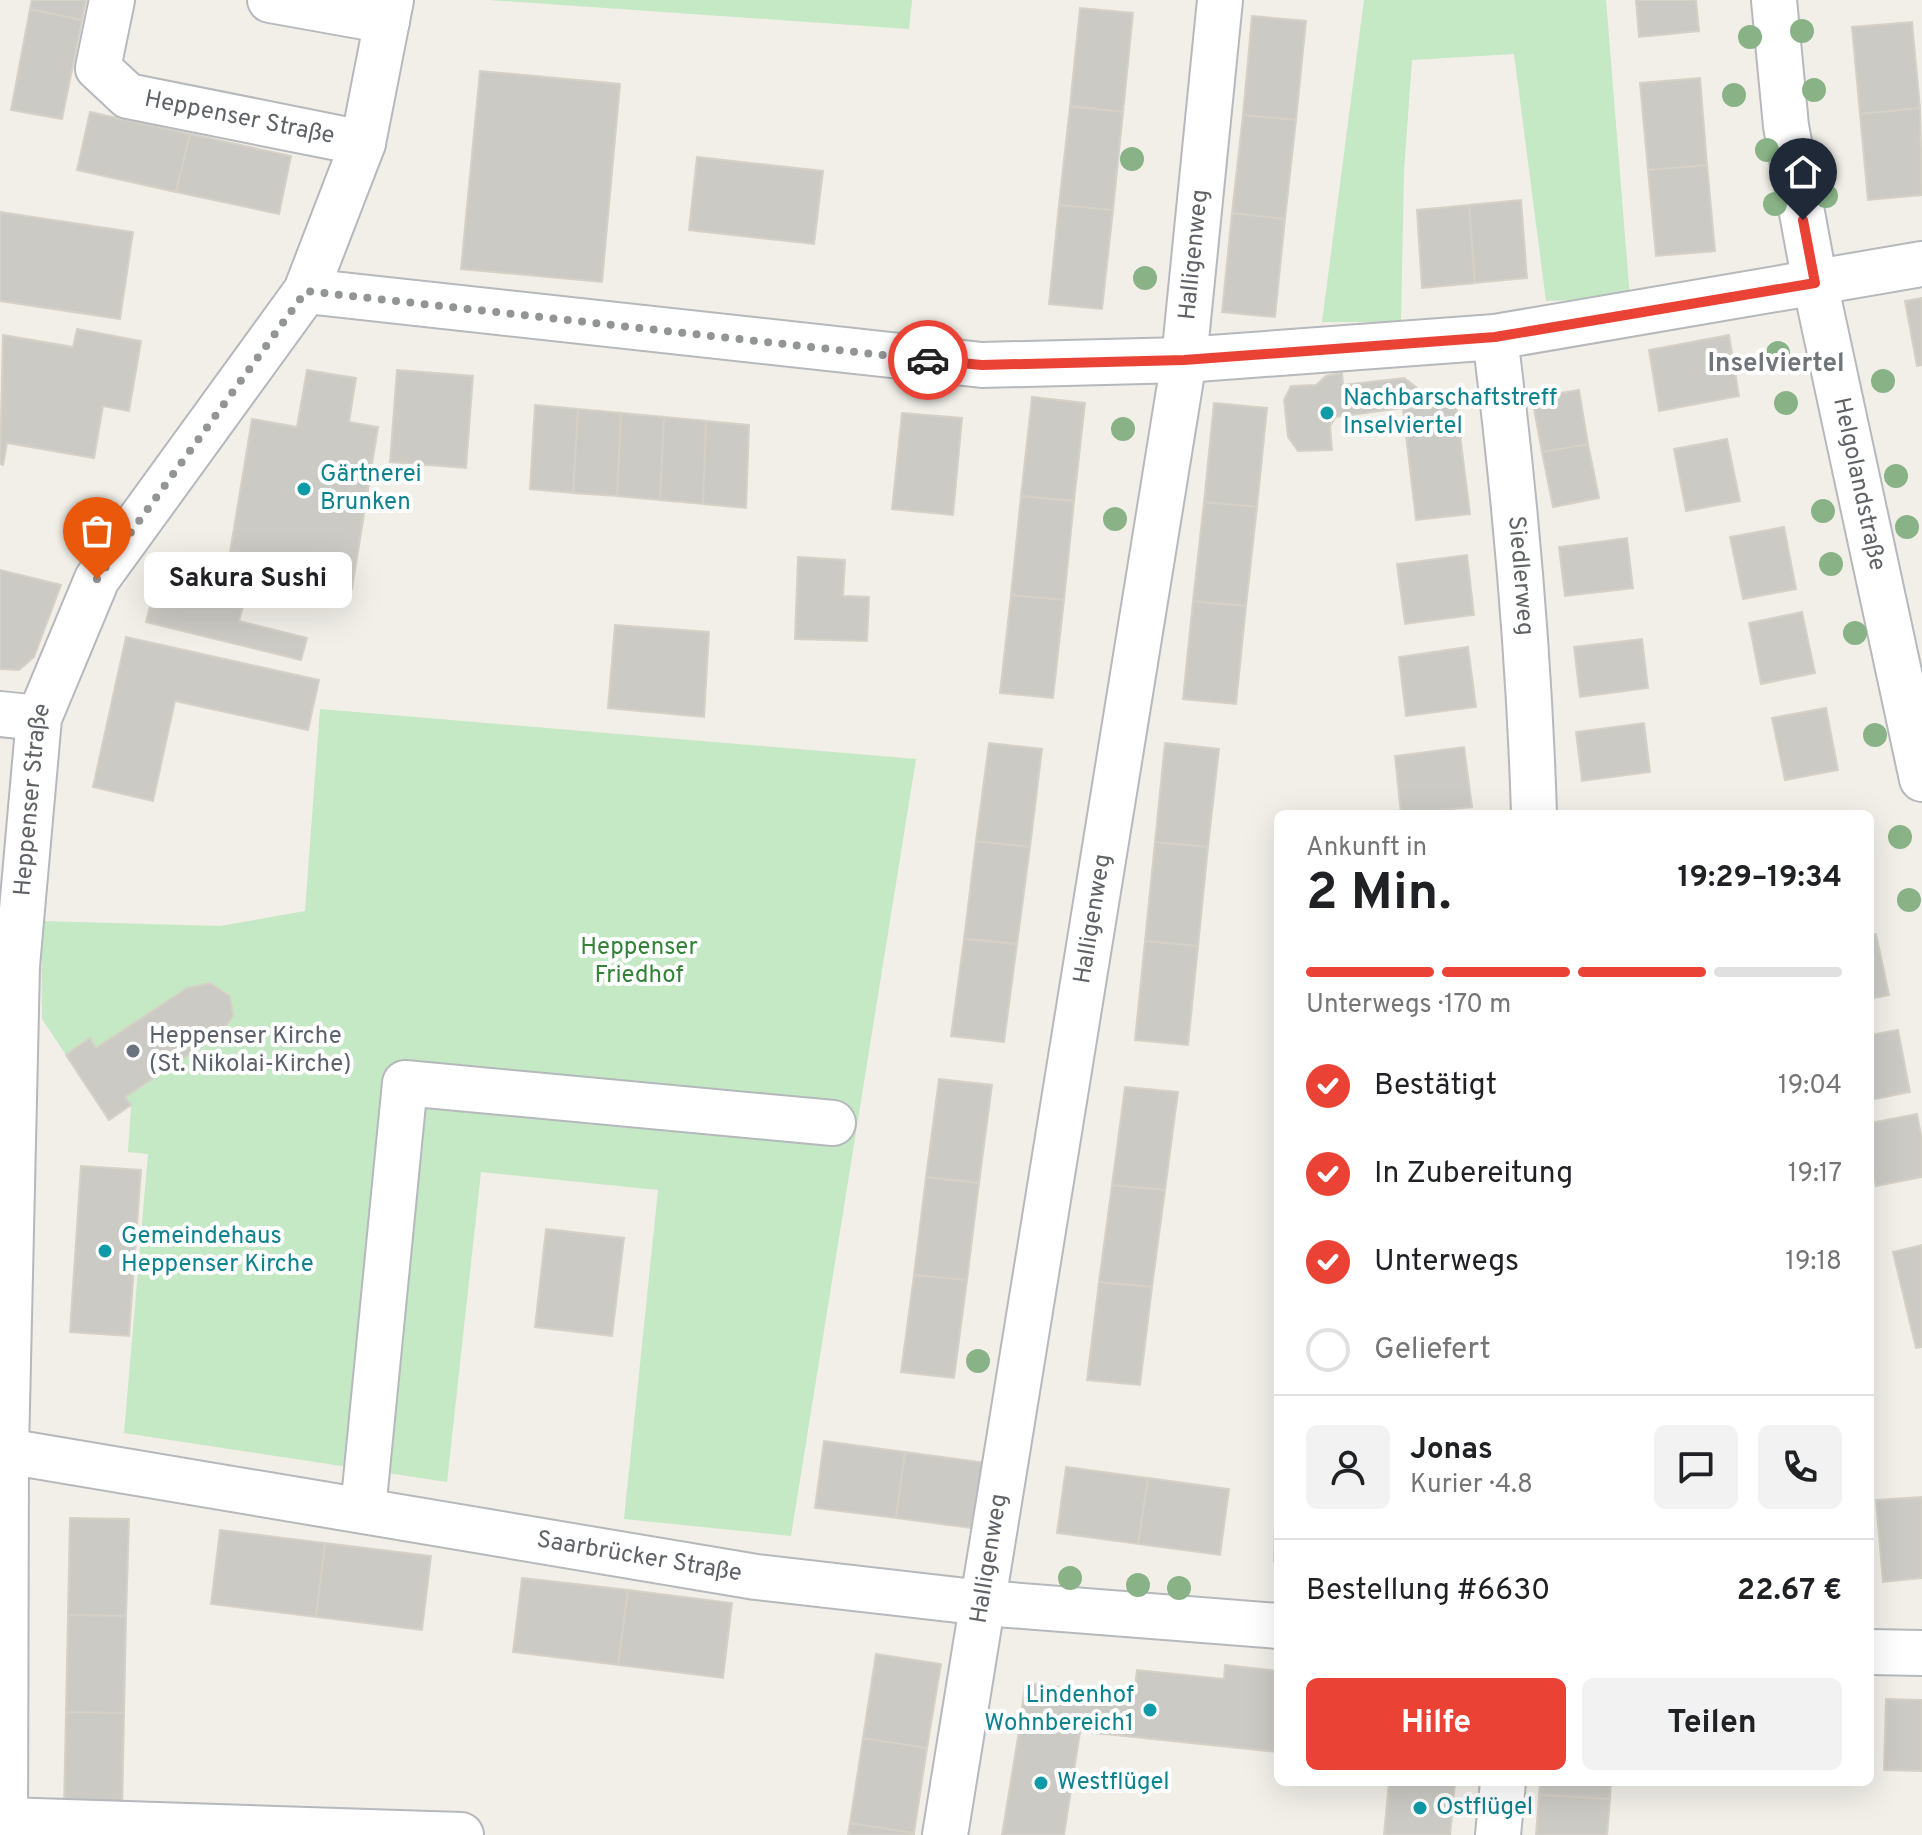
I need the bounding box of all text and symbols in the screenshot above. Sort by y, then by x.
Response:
street label: Heppenser Straße [142,85,337,152]
pin [1769,138,1837,220]
icon: home [1781,150,1825,194]
street label: Halligenweg [1173,188,1216,321]
courier [888,320,968,400]
icon: car [906,338,950,382]
district label: Inselviertel [1707,348,1845,381]
place label: Nachbarschaftstreff Inselviertel [1343,384,1557,442]
street label: Helgolandstraße [1825,395,1892,573]
marker: Nachbarschaftstreff Inselviertel [1318,404,1336,422]
place label: Gärtnerei Brunken [320,460,422,518]
marker: Gärtnerei Brunken [295,480,313,498]
pin [63,497,131,579]
icon: bag [75,509,119,553]
street label: Siedlerweg [1500,515,1540,637]
callout: Sakura Sushi [145,551,353,607]
text: Sakura Sushi [169,563,327,596]
street label: Heppenser Straße [8,699,58,897]
text: Ankunft in [1306,832,1427,865]
street label: Halligenweg [1068,852,1119,986]
text: 19:29–19:34 [1677,860,1842,897]
text: 2 Min. [1306,862,1451,928]
park label: Heppenser Friedhof [580,933,698,991]
text: Unterwegs · 170 m [1306,989,1511,1022]
place label: Heppenser Kirche (St. Nikolai-Kirche) [149,1022,352,1080]
marker: Heppenser Kirche (St. Nikolai-Kirche) [124,1042,142,1060]
icon: check [1306,1064,1350,1108]
text: Bestätigt [1374,1068,1497,1105]
text: 19:04 [1778,1070,1842,1103]
icon: check [1306,1152,1350,1196]
text: In Zubereitung [1374,1156,1573,1193]
text: 19:17 [1788,1158,1842,1191]
place label: Gemeindehaus Heppenser Kirche [121,1222,314,1280]
icon: check [1306,1240,1350,1284]
marker: Gemeindehaus Heppenser Kirche [96,1242,114,1260]
text: Unterwegs [1374,1244,1519,1281]
text: 19:18 [1785,1246,1842,1279]
text: Geliefert [1374,1332,1491,1369]
button: person [1306,1425,1390,1509]
button: chat [1654,1425,1738,1509]
button: phone [1758,1425,1842,1509]
text: Jonas [1410,1432,1493,1469]
text: Kurier · 4.8 [1410,1469,1533,1502]
street label: Halligenweg [964,1492,1015,1626]
street label: Saarbrücker Straße [534,1525,744,1589]
text: Bestellung #6630 [1306,1573,1550,1610]
text: 22.67 € [1737,1573,1842,1610]
button: Hilfe [1306,1678,1566,1770]
button: Teilen [1582,1678,1842,1770]
place label: Lindenhof Wohnbereich1 [984,1681,1134,1739]
marker: Lindenhof Wohnbereich1 [1141,1701,1159,1719]
place label: Westflügel [1057,1768,1170,1798]
marker: Westflügel [1032,1774,1050,1792]
place label: Ostflügel [1436,1793,1533,1823]
marker: Ostflügel [1411,1799,1429,1817]

